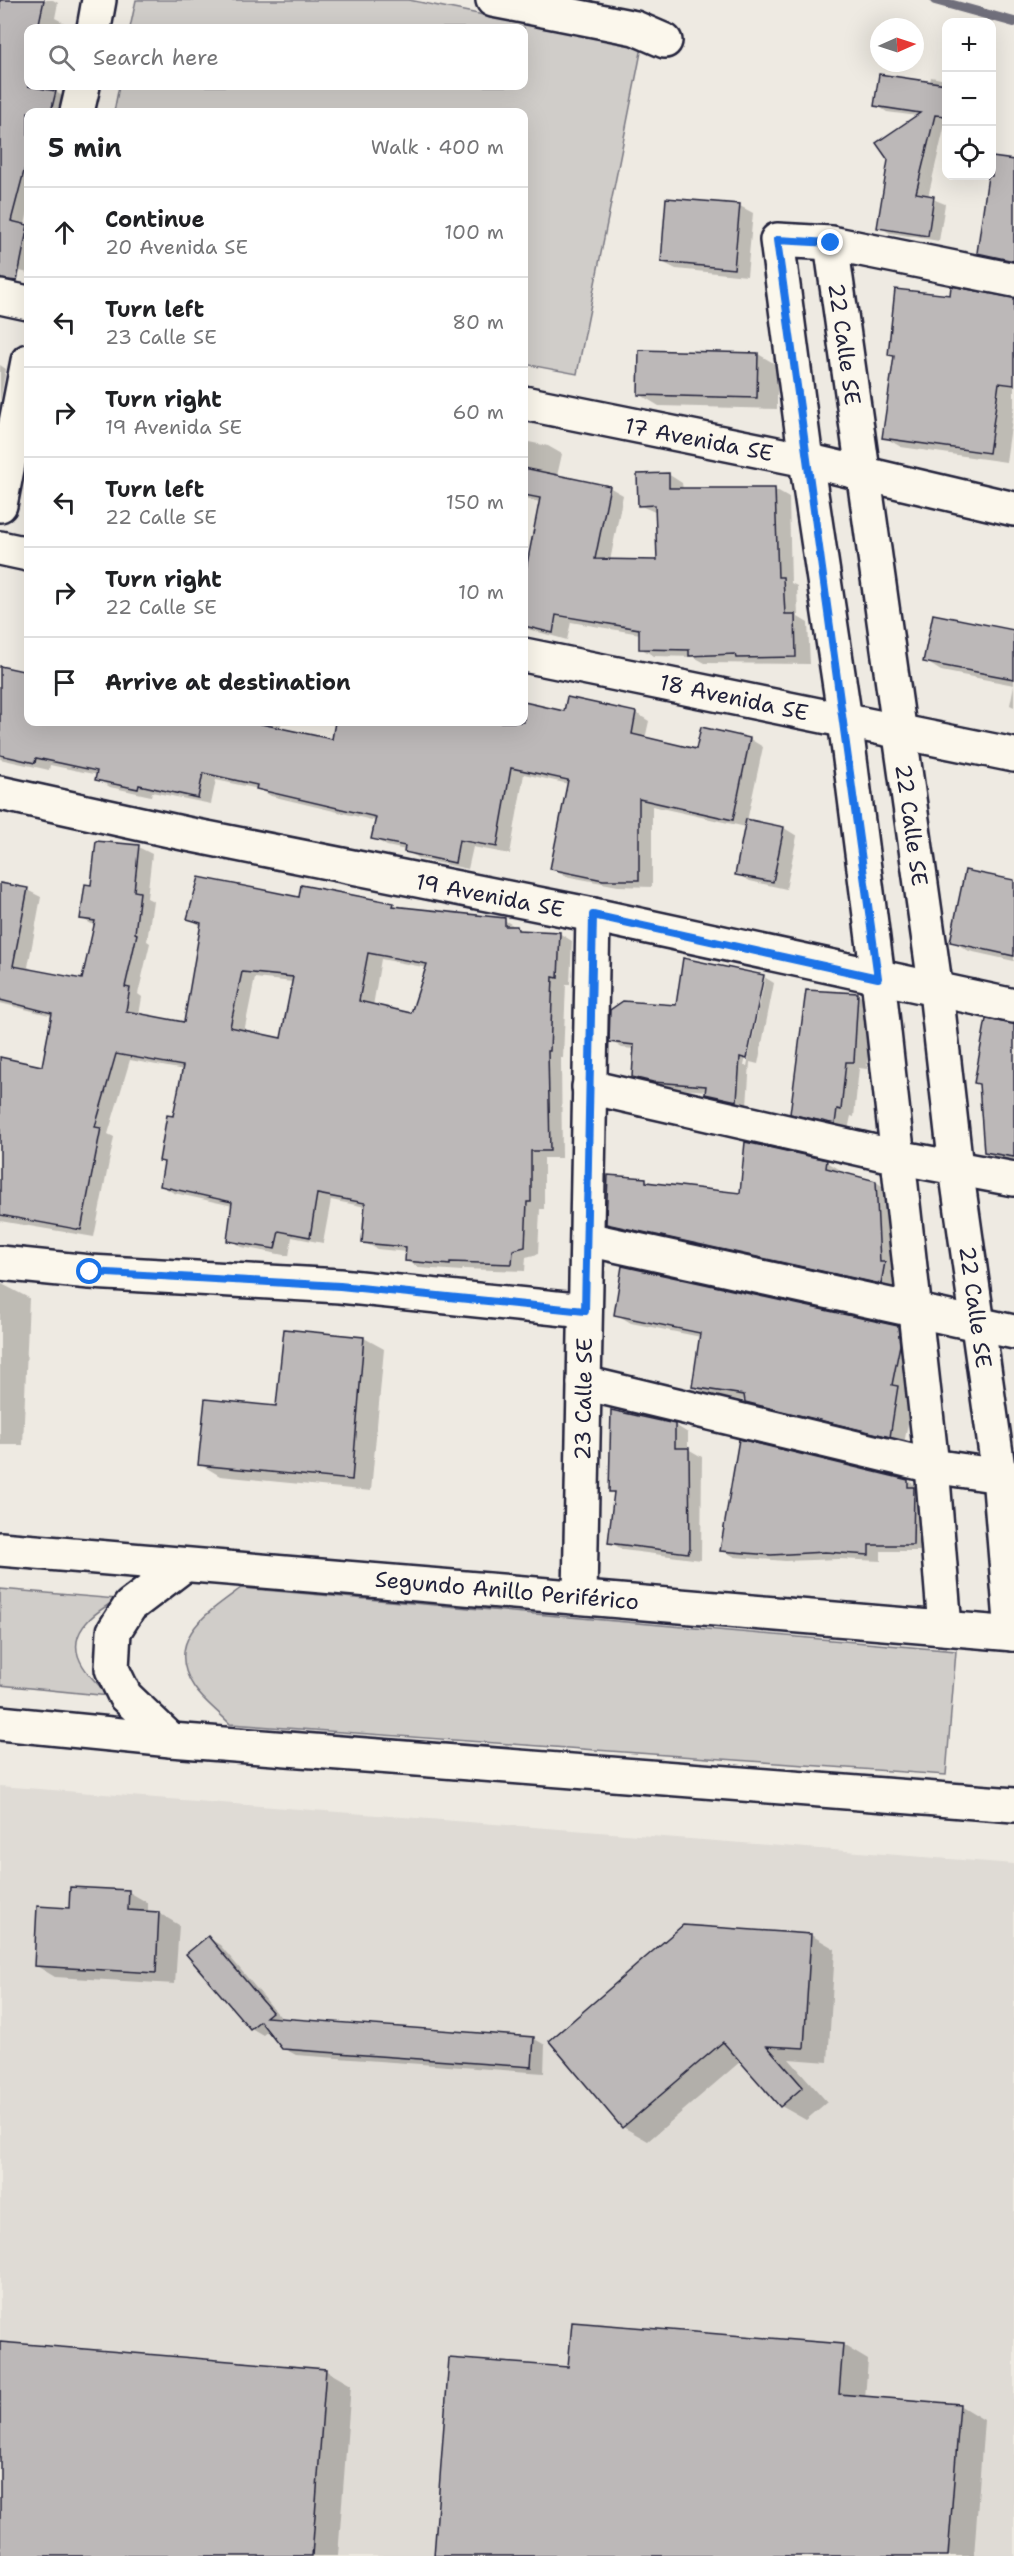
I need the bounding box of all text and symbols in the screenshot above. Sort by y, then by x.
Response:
north arrow [870,18,924,72]
map controls [942,18,996,180]
button: + [942,18,996,72]
search box [24,24,528,90]
icon: search [45,41,78,74]
text: Search here [93,43,219,72]
button: − [942,72,996,126]
button: locate [942,126,996,180]
text: 5 min [48,130,122,165]
text: Walk · 400 m [371,134,504,160]
text: Continue [105,205,205,234]
icon: ahead [48,216,81,249]
text: 100 m [444,219,504,245]
route end [817,229,843,255]
text: 20 Avenida SE [105,234,248,260]
street label: 22 Calle SE [822,281,867,407]
text: Turn left [105,295,204,324]
icon: left [48,306,81,339]
text: 80 m [452,309,504,335]
text: 23 Calle SE [105,324,217,350]
text: Turn right [105,385,222,414]
icon: right [48,396,81,429]
text: 60 m [452,399,504,425]
street label: 17 Avenida SE [622,411,776,468]
text: 19 Avenida SE [105,414,242,440]
text: Turn left [105,475,204,504]
icon: left [48,486,81,519]
text: 150 m [446,489,504,515]
text: 22 Calle SE [105,504,217,530]
text: Turn right [105,565,222,594]
icon: right [48,576,81,609]
text: 10 m [458,579,504,605]
text: 22 Calle SE [105,594,217,620]
icon: arrive [48,666,81,699]
text: Arrive at destination [105,668,351,697]
street label: 18 Avenida SE [657,668,811,727]
street label: 22 Calle SE [889,762,934,888]
street label: 19 Avenida SE [413,867,567,924]
street label: 22 Calle SE [953,1244,998,1370]
route start [76,1258,102,1284]
street label: 23 Calle SE [568,1337,599,1461]
street label: Segundo Anillo Periférico [374,1565,640,1616]

